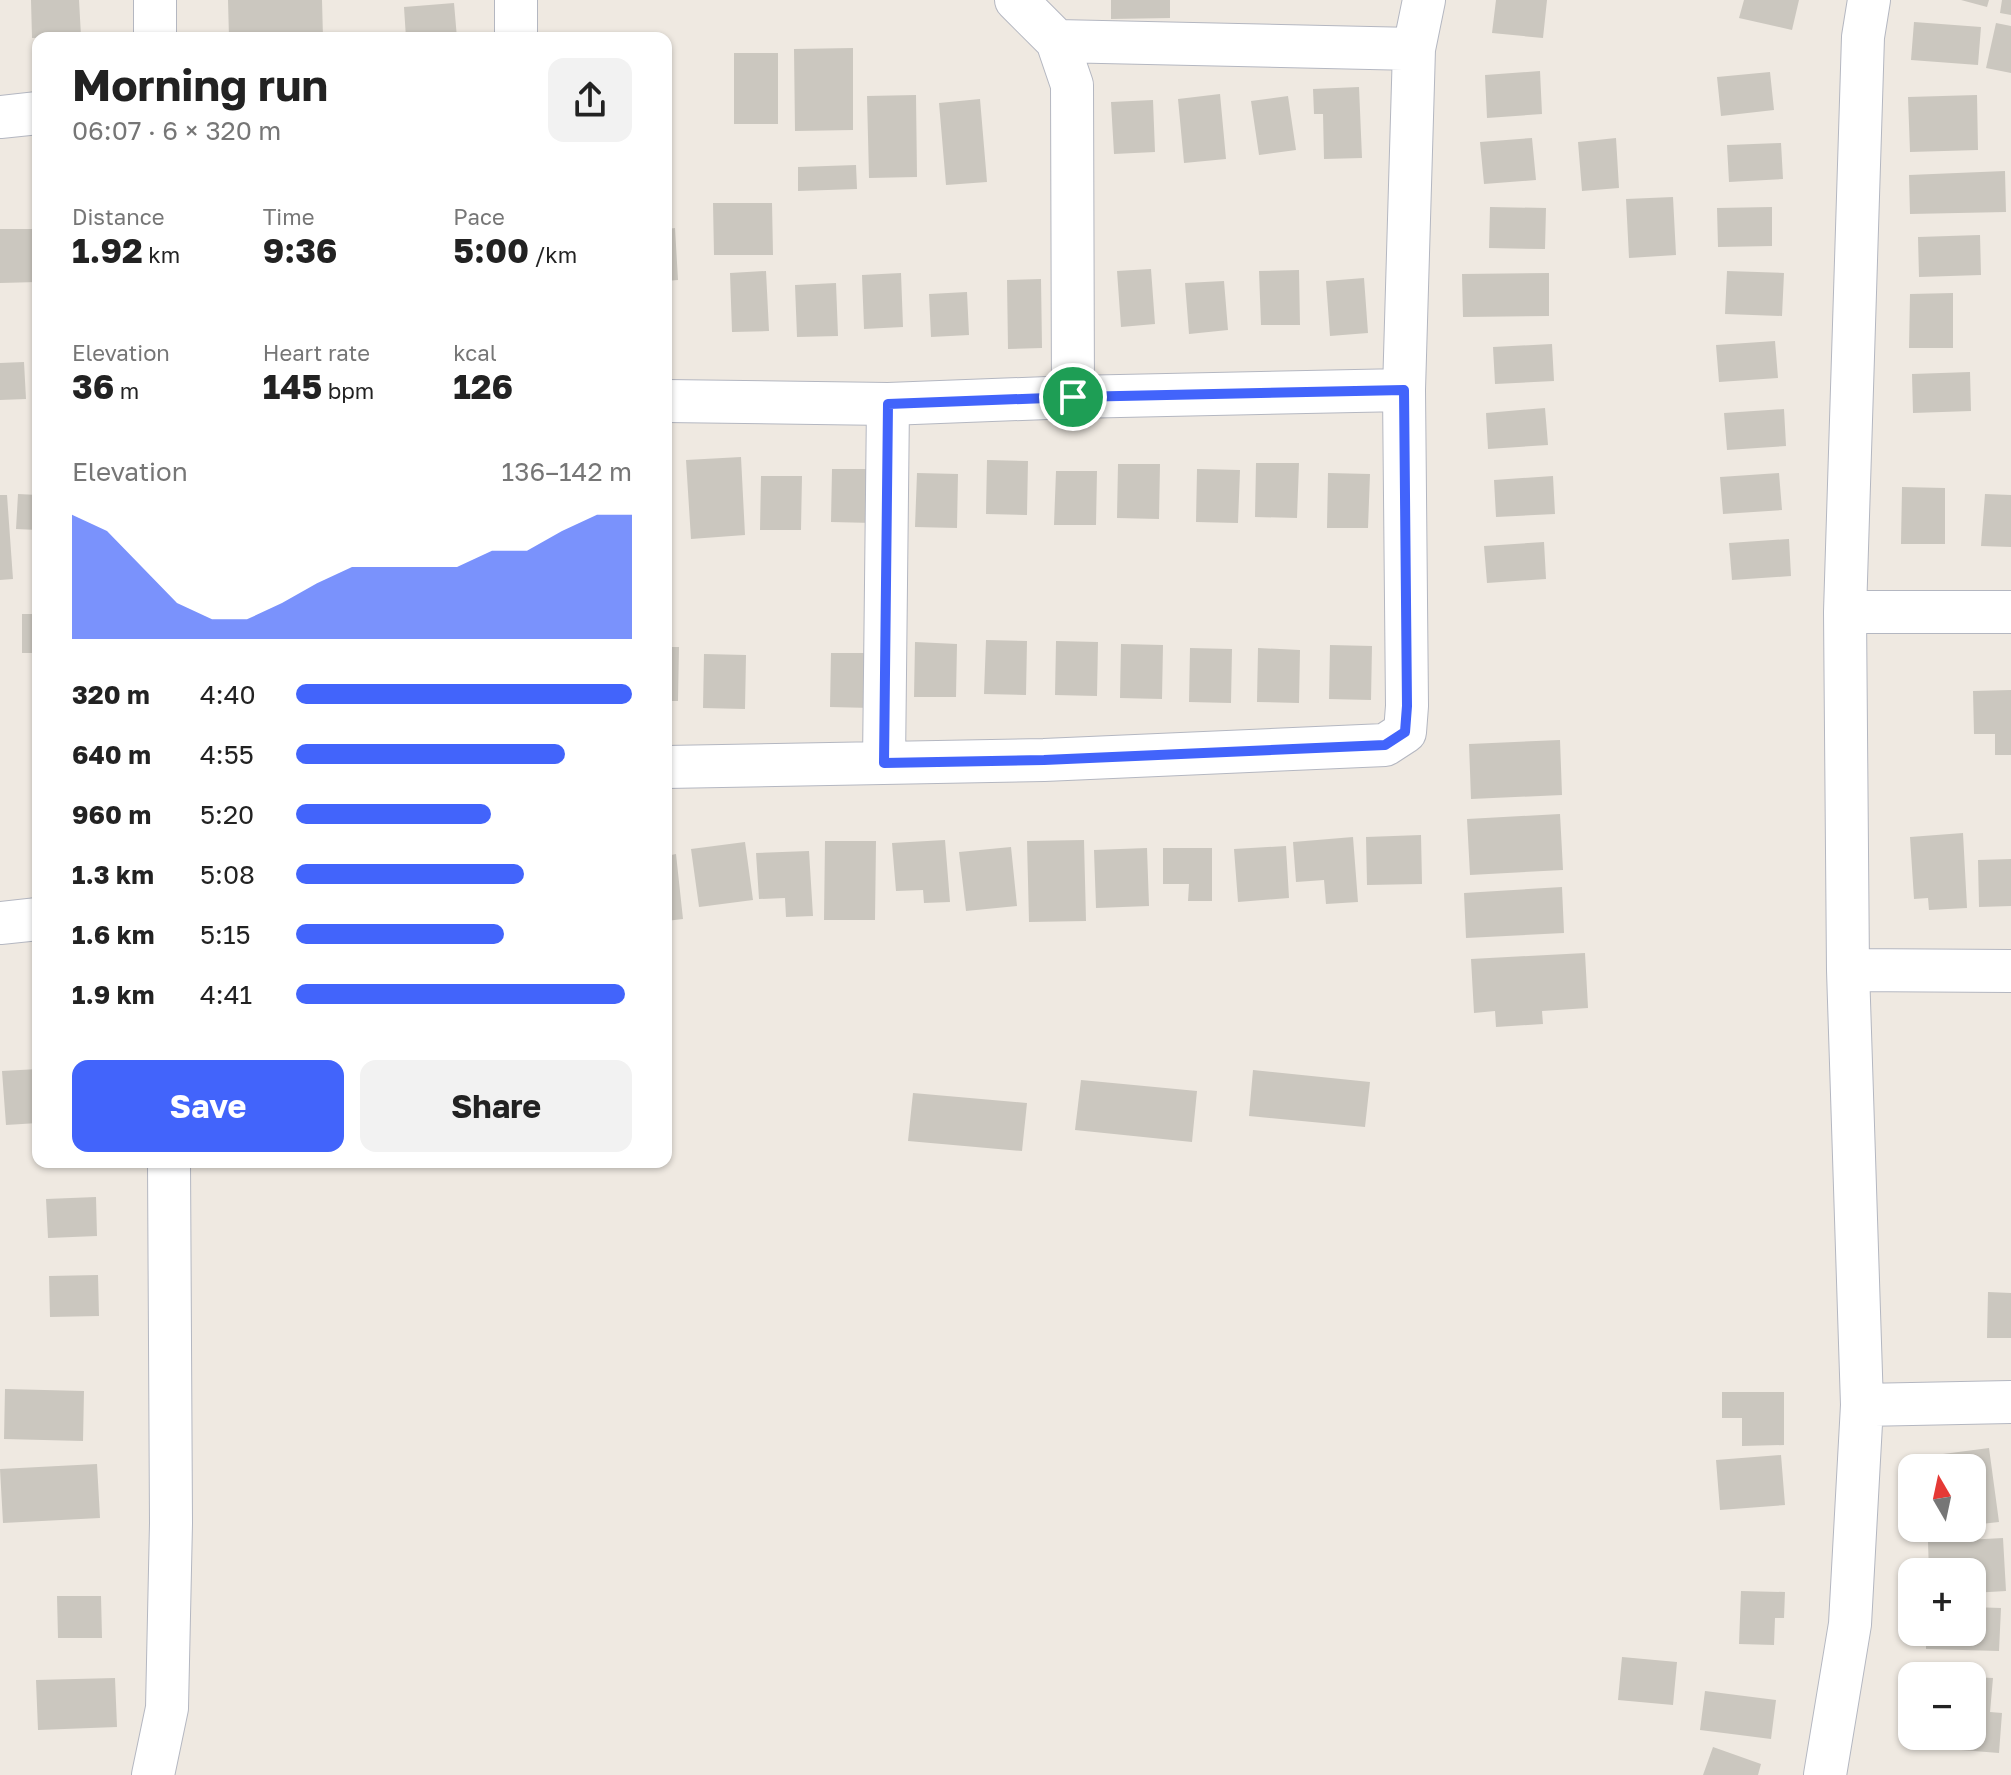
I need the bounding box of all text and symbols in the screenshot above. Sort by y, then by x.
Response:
text: Morning run [72,58,328,111]
button: share [548,58,632,142]
text: 06:07 · 6 × 320 m [72,115,281,146]
text: Distance [72,203,164,230]
text: Time [263,203,314,230]
text: Pace [453,203,505,230]
text: 1.92 [72,230,143,270]
text: 9:36 [263,230,337,270]
text: 5:00 [453,230,529,270]
text: km [143,241,180,268]
text: /km [529,241,577,268]
text: Elevation [72,339,170,366]
text: Heart rate [263,339,370,366]
text: kcal [453,339,497,366]
pin [1039,363,1107,431]
text: 36 [72,366,114,406]
text: 145 [263,366,322,406]
text: 126 [453,366,513,406]
icon: arrive [1051,375,1095,419]
text: m [114,377,139,404]
text: bpm [322,377,374,404]
text: Elevation [72,456,188,487]
text: 136–142 m [502,456,632,487]
text: 320 m [72,679,150,710]
text: 4:40 [200,679,256,710]
text: 640 m [72,739,151,770]
text: 4:55 [200,739,254,770]
text: 960 m [72,799,151,830]
text: 5:20 [200,799,254,830]
text: 1.3 km [72,859,154,890]
text: 5:08 [200,859,255,890]
text: 1.6 km [72,919,155,950]
text: 5:15 [200,919,251,950]
text: 1.9 km [72,979,155,1010]
text: 4:41 [200,979,252,1010]
button: Save [72,1060,344,1152]
button: Share [360,1060,632,1152]
north arrow [1898,1454,1986,1542]
map controls [1898,1454,1986,1750]
button: + [1898,1558,1986,1646]
button: − [1898,1662,1986,1750]

